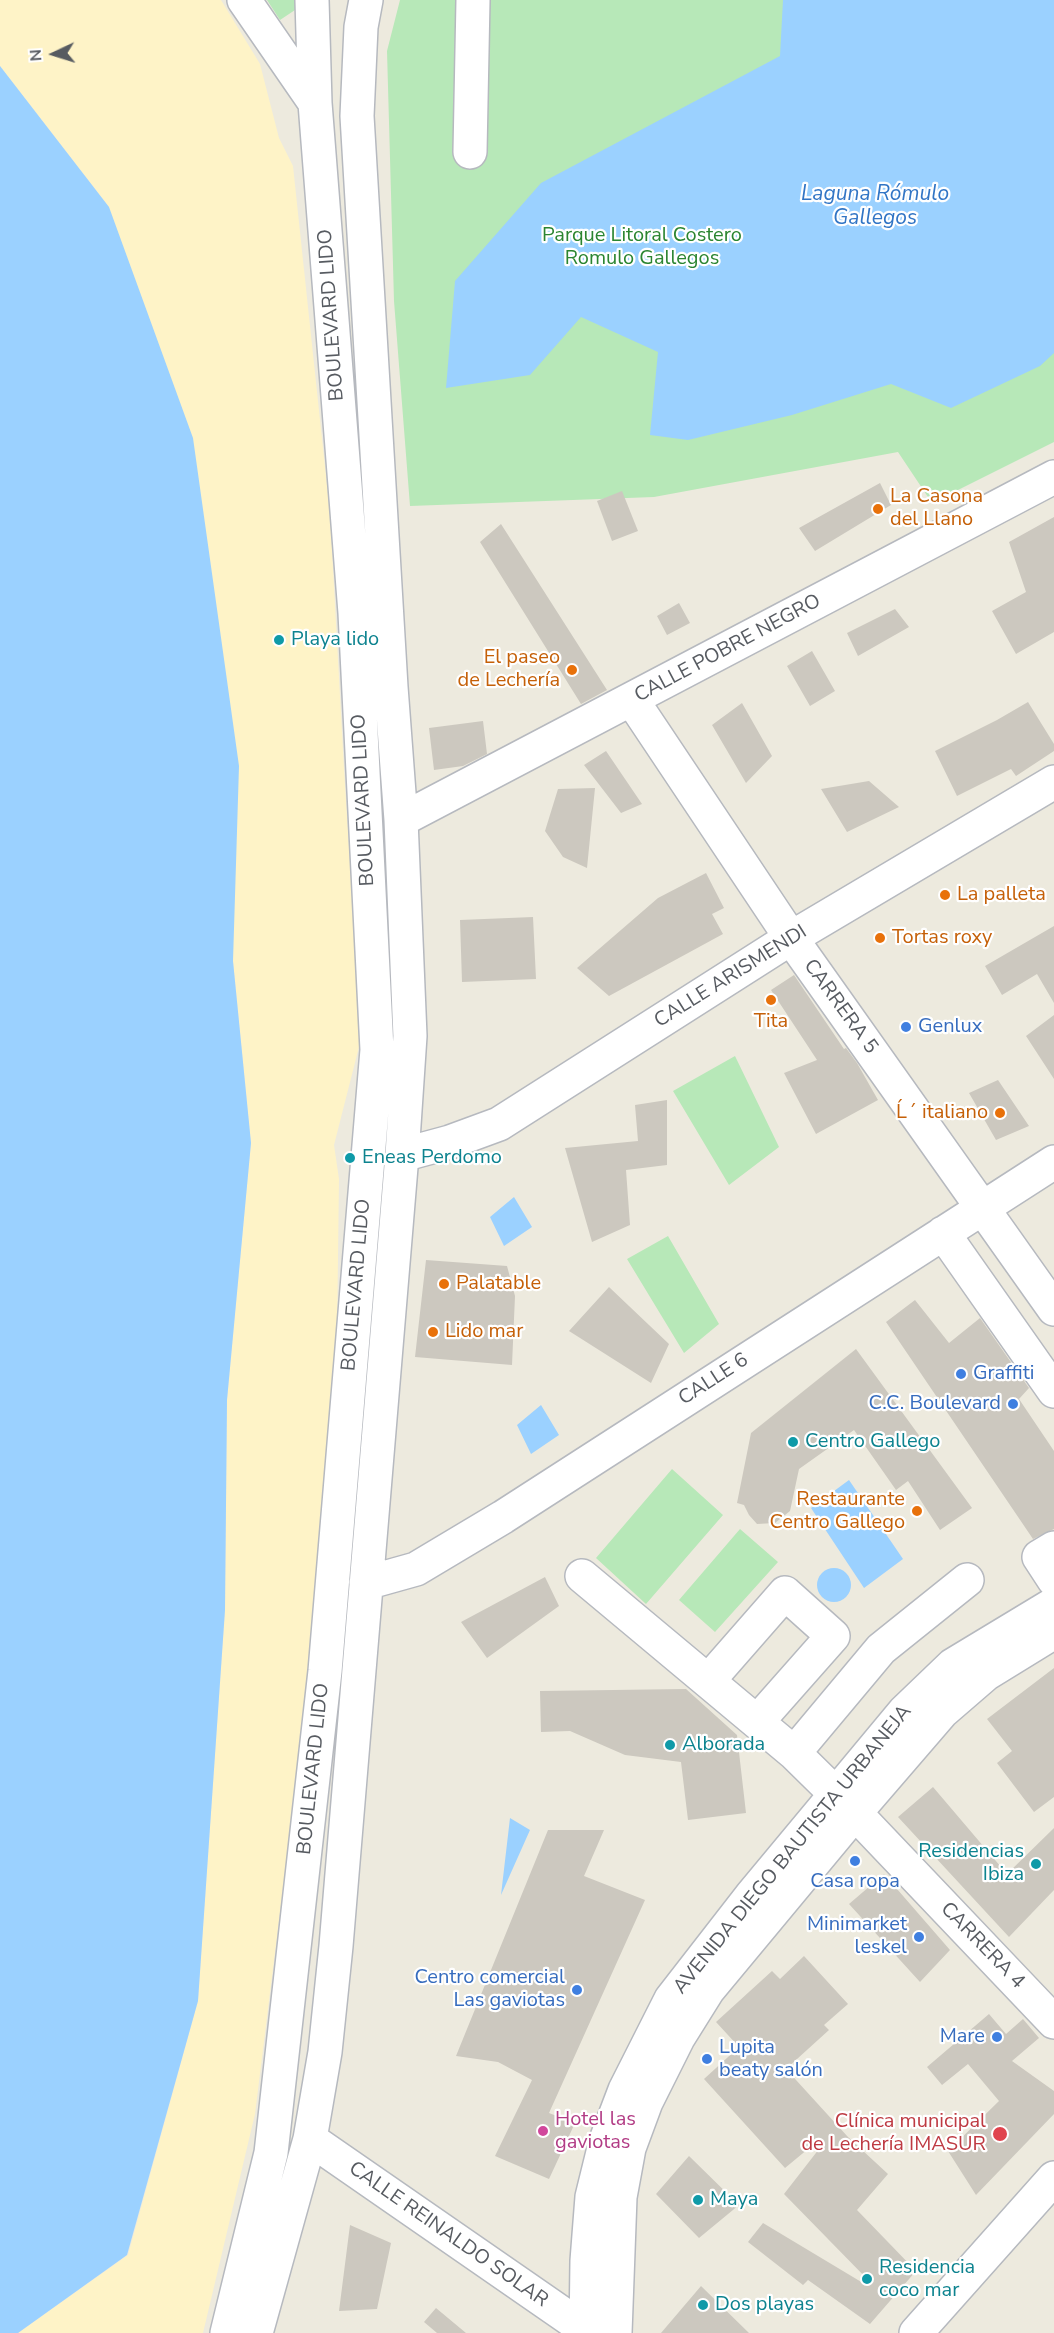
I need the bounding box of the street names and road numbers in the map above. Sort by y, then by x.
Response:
street label: BOULEVARD LIDO [314,228,350,402]
street label: CALLE POBRE NEGRO [631,590,825,708]
street label: BOULEVARD LIDO [348,713,380,887]
street label: CALLE ARISMENDI [650,920,812,1034]
street label: CARRERA 5 [798,955,882,1059]
street label: BOULEVARD LIDO [338,1198,376,1372]
street label: CALLE 6 [675,1349,753,1411]
street label: BOULEVARD LIDO [293,1682,335,1856]
street label: AVENIDA DIEGO BAUTISTA URBANEJA [669,1701,917,1999]
street label: CARRERA 4 [935,1898,1029,1994]
street label: CALLE REINALDO SOLAR [344,2157,552,2313]

